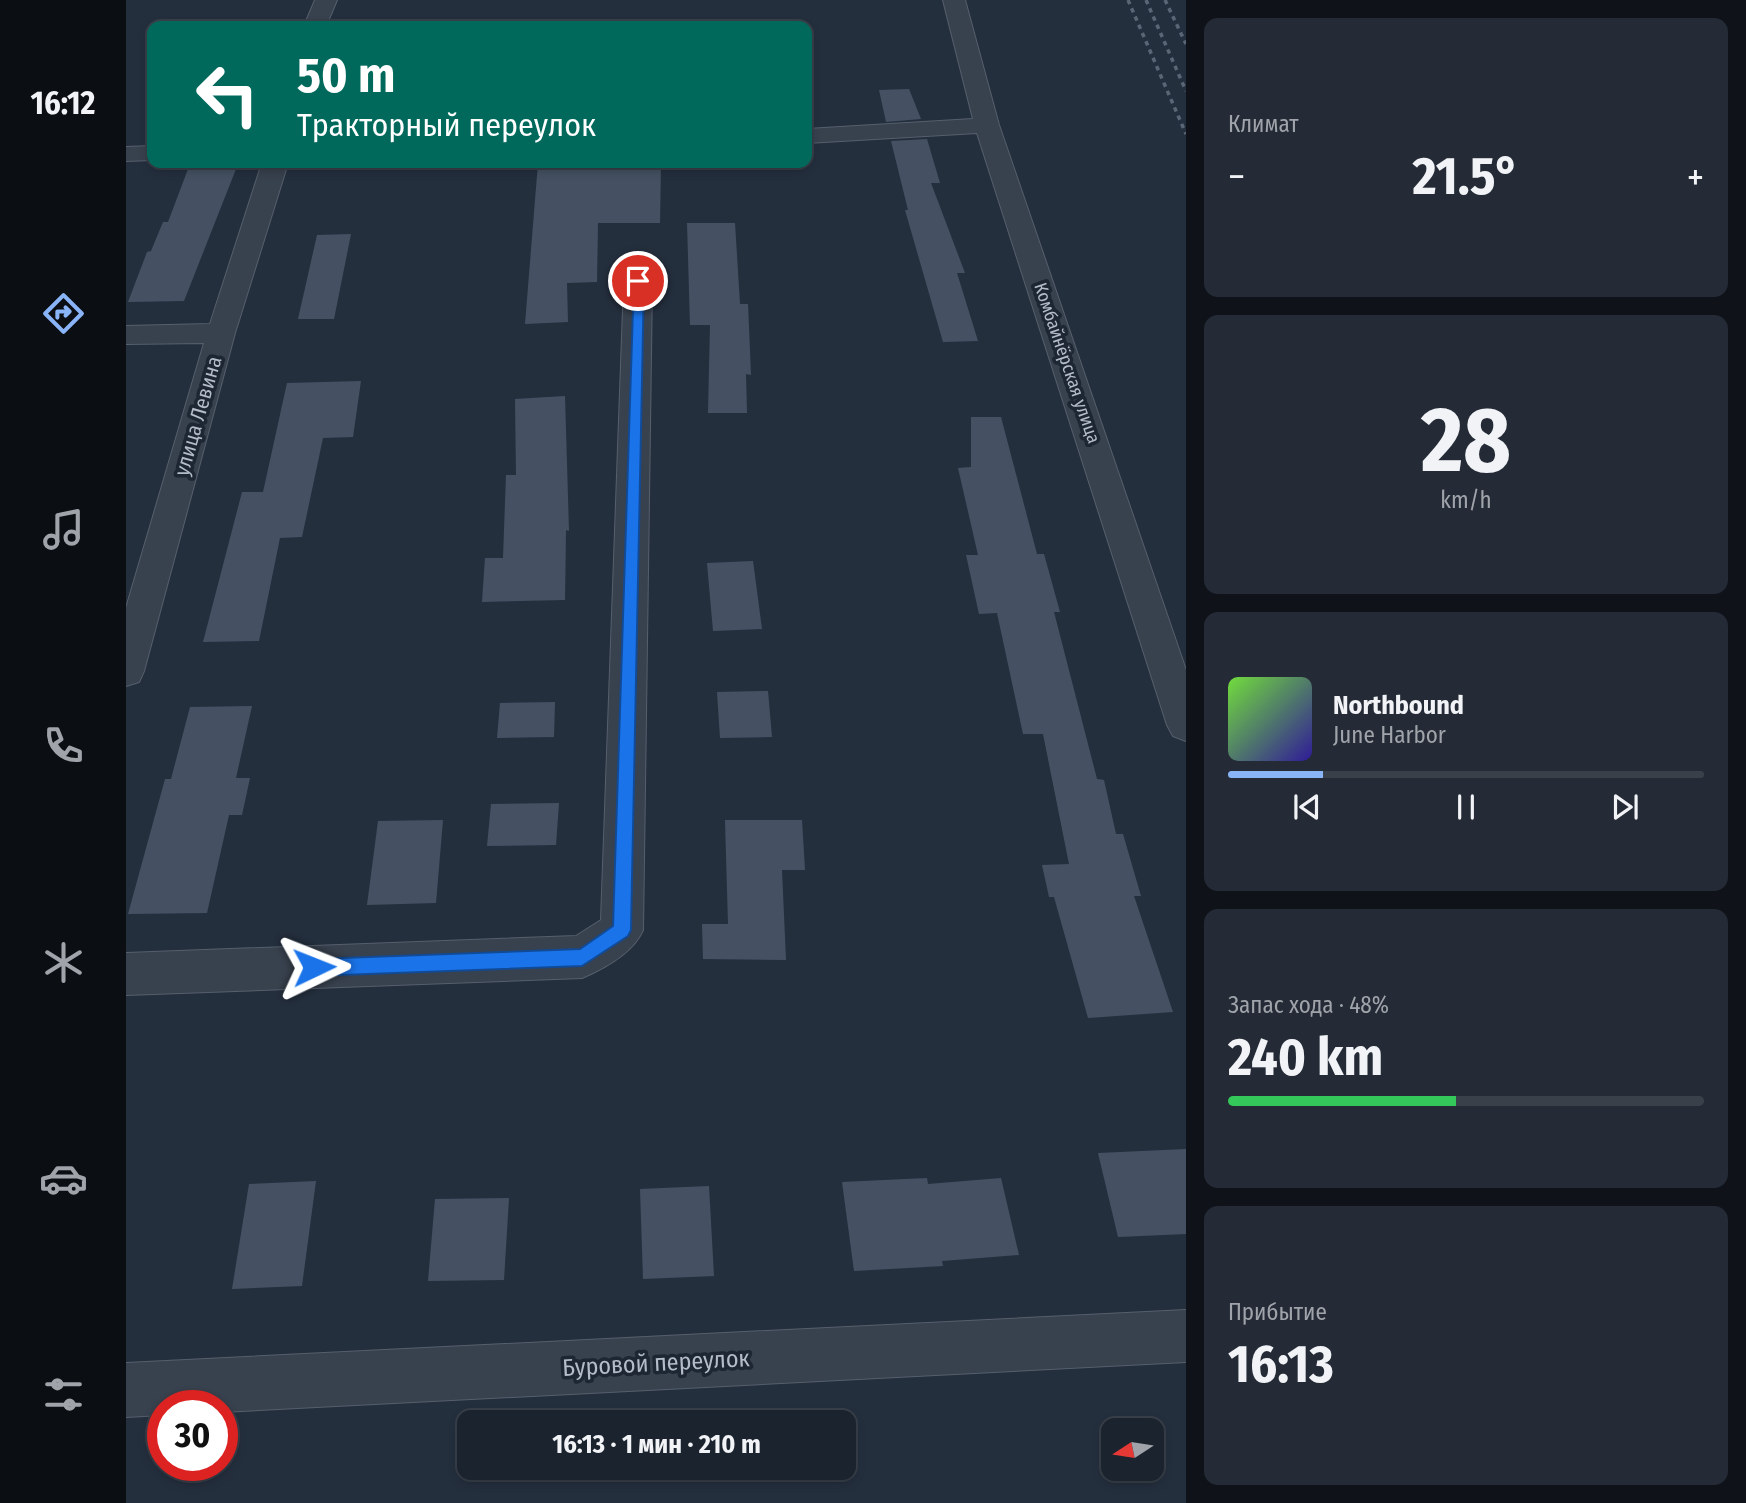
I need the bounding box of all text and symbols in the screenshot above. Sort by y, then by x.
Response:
text: 50 m [297,46,395,105]
icon: left [182,49,273,140]
text: 16:12 [31,84,95,122]
text: Тракторный переулок [297,106,596,144]
text: Климат [1228,110,1299,138]
text: 21.5° [1412,145,1519,208]
text: − [1228,154,1245,200]
text: + [1687,154,1704,200]
pin [608,251,668,311]
icon: arrive [619,262,657,300]
street label: Комбайнёрская улица [1029,280,1105,446]
icon: directions [39,289,88,338]
street label: улица Левина [168,353,228,479]
text: 28 [1421,386,1511,495]
text: km/h [1440,486,1492,514]
icon: music [39,505,88,554]
text: Northbound [1333,690,1464,721]
icon: phone [39,721,88,770]
text: June Harbor [1333,721,1446,749]
icon: previous [1288,788,1326,826]
icon: pause [1447,788,1485,826]
icon: next [1606,788,1644,826]
position arrow [277,930,351,1004]
icon: climate [39,938,88,987]
text: Запас хода · 48% [1228,991,1389,1019]
text: 240 km [1228,1026,1383,1089]
icon: car [39,1154,88,1203]
text: Прибытие [1228,1298,1327,1326]
text: 16:13 [1228,1333,1334,1396]
street label: Буровой переулок [562,1344,751,1382]
icon: filters [39,1370,88,1419]
speed limit sign: 30 [147,1390,238,1481]
north arrow [1101,1418,1164,1480]
map controls [1101,1418,1164,1481]
text: 16:13 · 1 мин · 210 m [552,1429,761,1460]

